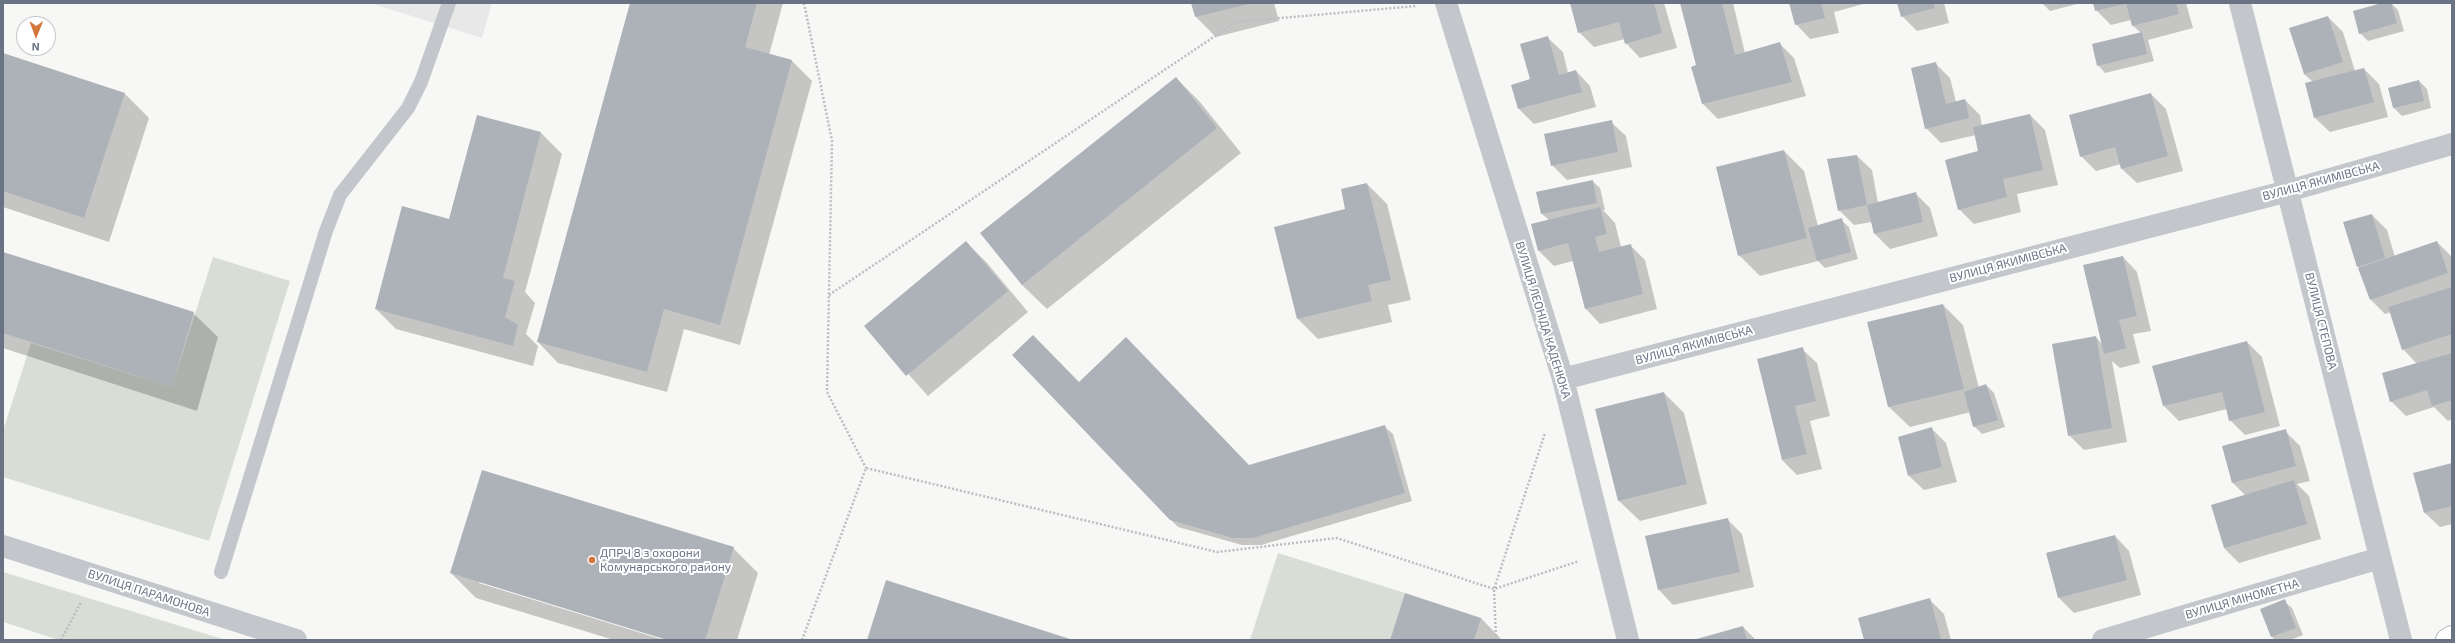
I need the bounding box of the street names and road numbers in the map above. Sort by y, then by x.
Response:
street label: ВУЛИЦЯ ЯКИМІВСЬКА [2261,158,2381,204]
street label: ВУЛИЦЯ ЛЕОНІДА КАДЕНЮКА [1512,240,1574,400]
street label: ВУЛИЦЯ ЯКИМІВСЬКА [1948,240,2068,286]
street label: ВУЛИЦЯ СТЕПОВА [2302,271,2340,371]
street label: ВУЛИЦЯ ЯКИМІВСЬКА [1634,322,1754,368]
street label: ВУЛИЦЯ ПАРАМОНОВА [86,566,212,620]
street label: ВУЛИЦЯ МІНОМЕТНА [2184,576,2300,622]

